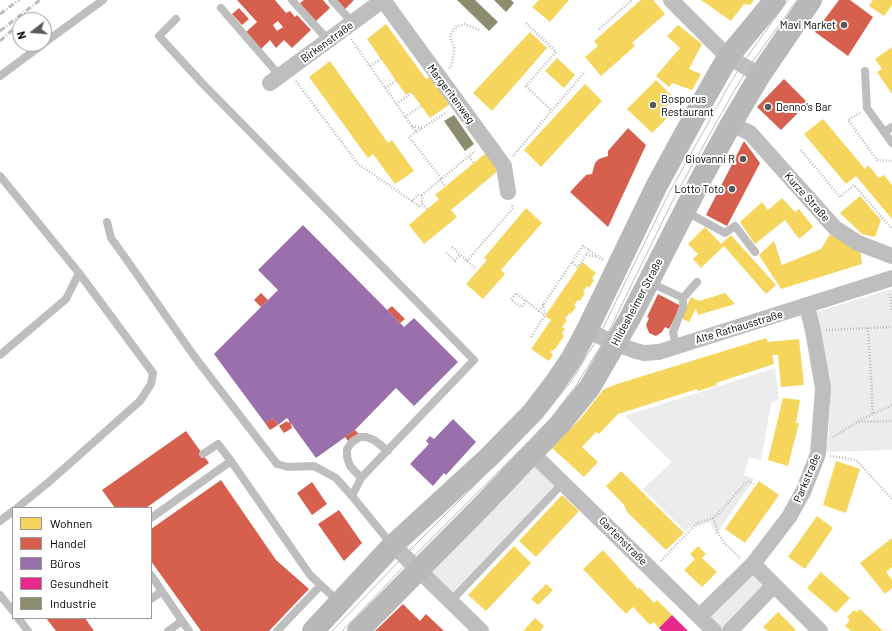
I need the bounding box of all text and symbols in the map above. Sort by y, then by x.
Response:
north arrow [12,12,52,52]
place label: Mavi Market [780,18,836,32]
street label: Birkenstraße [298,19,356,65]
marker: Mavi Market [839,20,849,30]
text: N [14,30,28,41]
street label: Margeritenweg [424,62,478,126]
place label: Bosporus Restaurant [661,92,714,118]
marker: Bosporus Restaurant [648,100,658,110]
place label: Denno's Bar [776,100,831,114]
marker: Denno's Bar [763,102,773,112]
place label: Giovanni R [685,152,735,166]
marker: Giovanni R [738,154,748,164]
street label: Kurze Straße [781,170,833,224]
place label: Lotto Toto [675,182,724,196]
marker: Lotto Toto [727,184,737,194]
street label: Hildesheimer Straße [608,256,666,348]
street label: Alte Rathausstraße [694,307,784,347]
street label: Parkstraße [791,451,823,505]
legend [12,507,152,619]
street label: Gartenstraße [596,514,650,568]
text: Wohnen [50,516,92,530]
text: Handel [50,536,86,550]
text: Büros [50,556,80,570]
text: Gesundheit [50,576,109,590]
text: Industrie [50,596,96,610]

